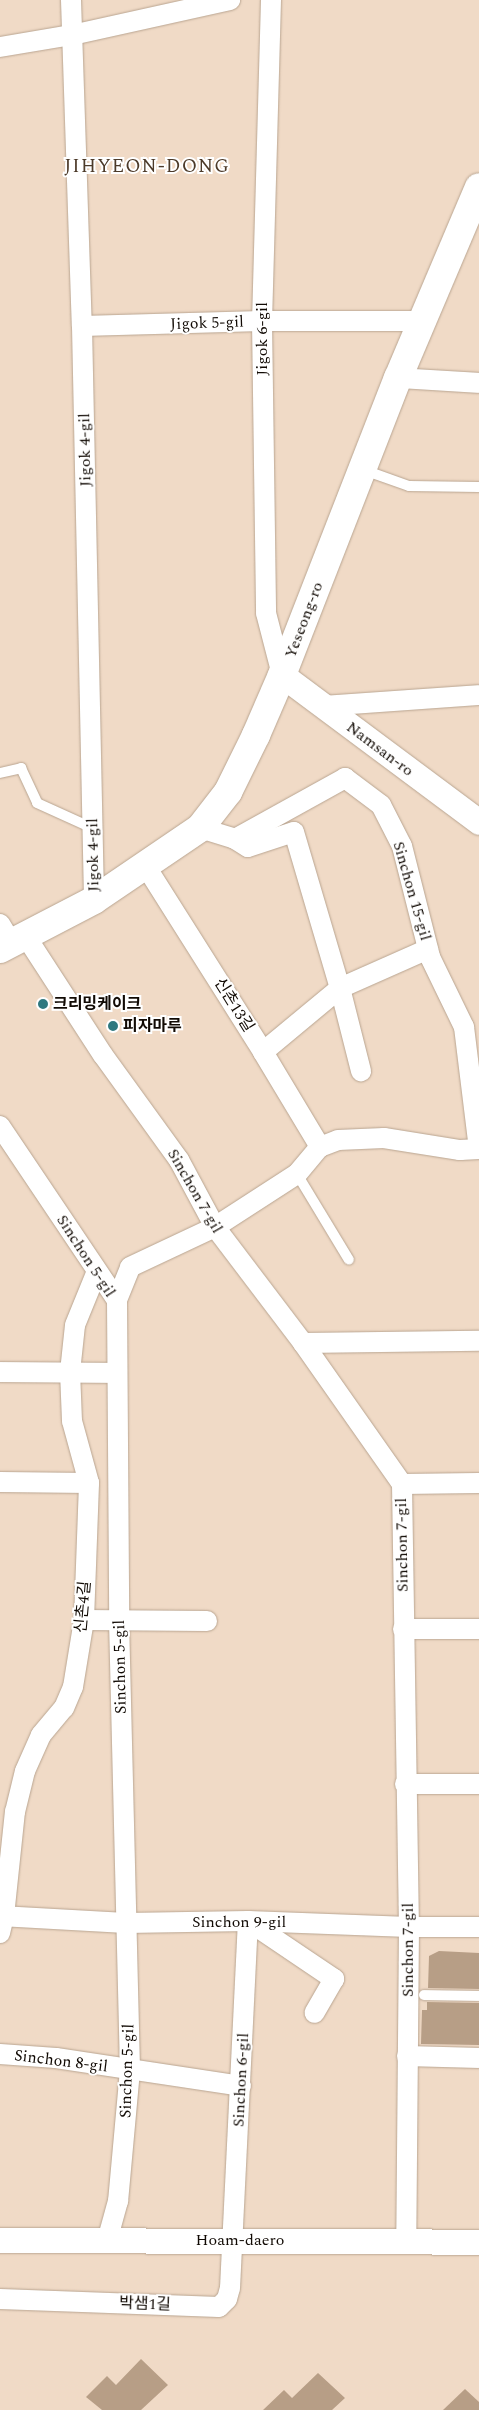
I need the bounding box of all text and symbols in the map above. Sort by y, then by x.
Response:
district label: JIHYEON-DONG [63,156,231,178]
street label: Jigok 6-gil [252,302,272,376]
street label: Jigok 5-gil [170,312,244,334]
street label: Jigok 4-gil [75,413,95,487]
street label: Yeseong-ro [281,579,327,661]
street label: Namsan-ro [343,717,417,781]
street label: Jigok 4-gil [83,818,103,892]
street label: Sinchon 15-gil [389,839,435,943]
street label: 신촌13길 [210,974,258,1036]
place label: 크리밍케이크 [53,994,141,1014]
marker: 크리밍케이크 [37,998,49,1010]
place label: 피자마루 [123,1016,182,1036]
marker: 피자마루 [107,1020,119,1032]
street label: Sinchon 7-gil [163,1145,227,1237]
street label: Sinchon 5-gil [52,1211,120,1301]
street label: Sinchon 7-gil [392,1498,412,1592]
street label: 신촌4길 [71,1580,95,1634]
street label: Sinchon 5-gil [110,1620,130,1714]
street label: Sinchon 7-gil [398,1903,418,1997]
street label: Sinchon 9-gil [192,1912,286,1932]
street label: Sinchon 5-gil [116,2024,138,2118]
street label: Sinchon 6-gil [229,2032,253,2128]
street label: Sinchon 8-gil [13,2046,109,2076]
street label: Hoam-daero [196,2230,284,2250]
street label: 박샘1길 [119,2293,171,2315]

